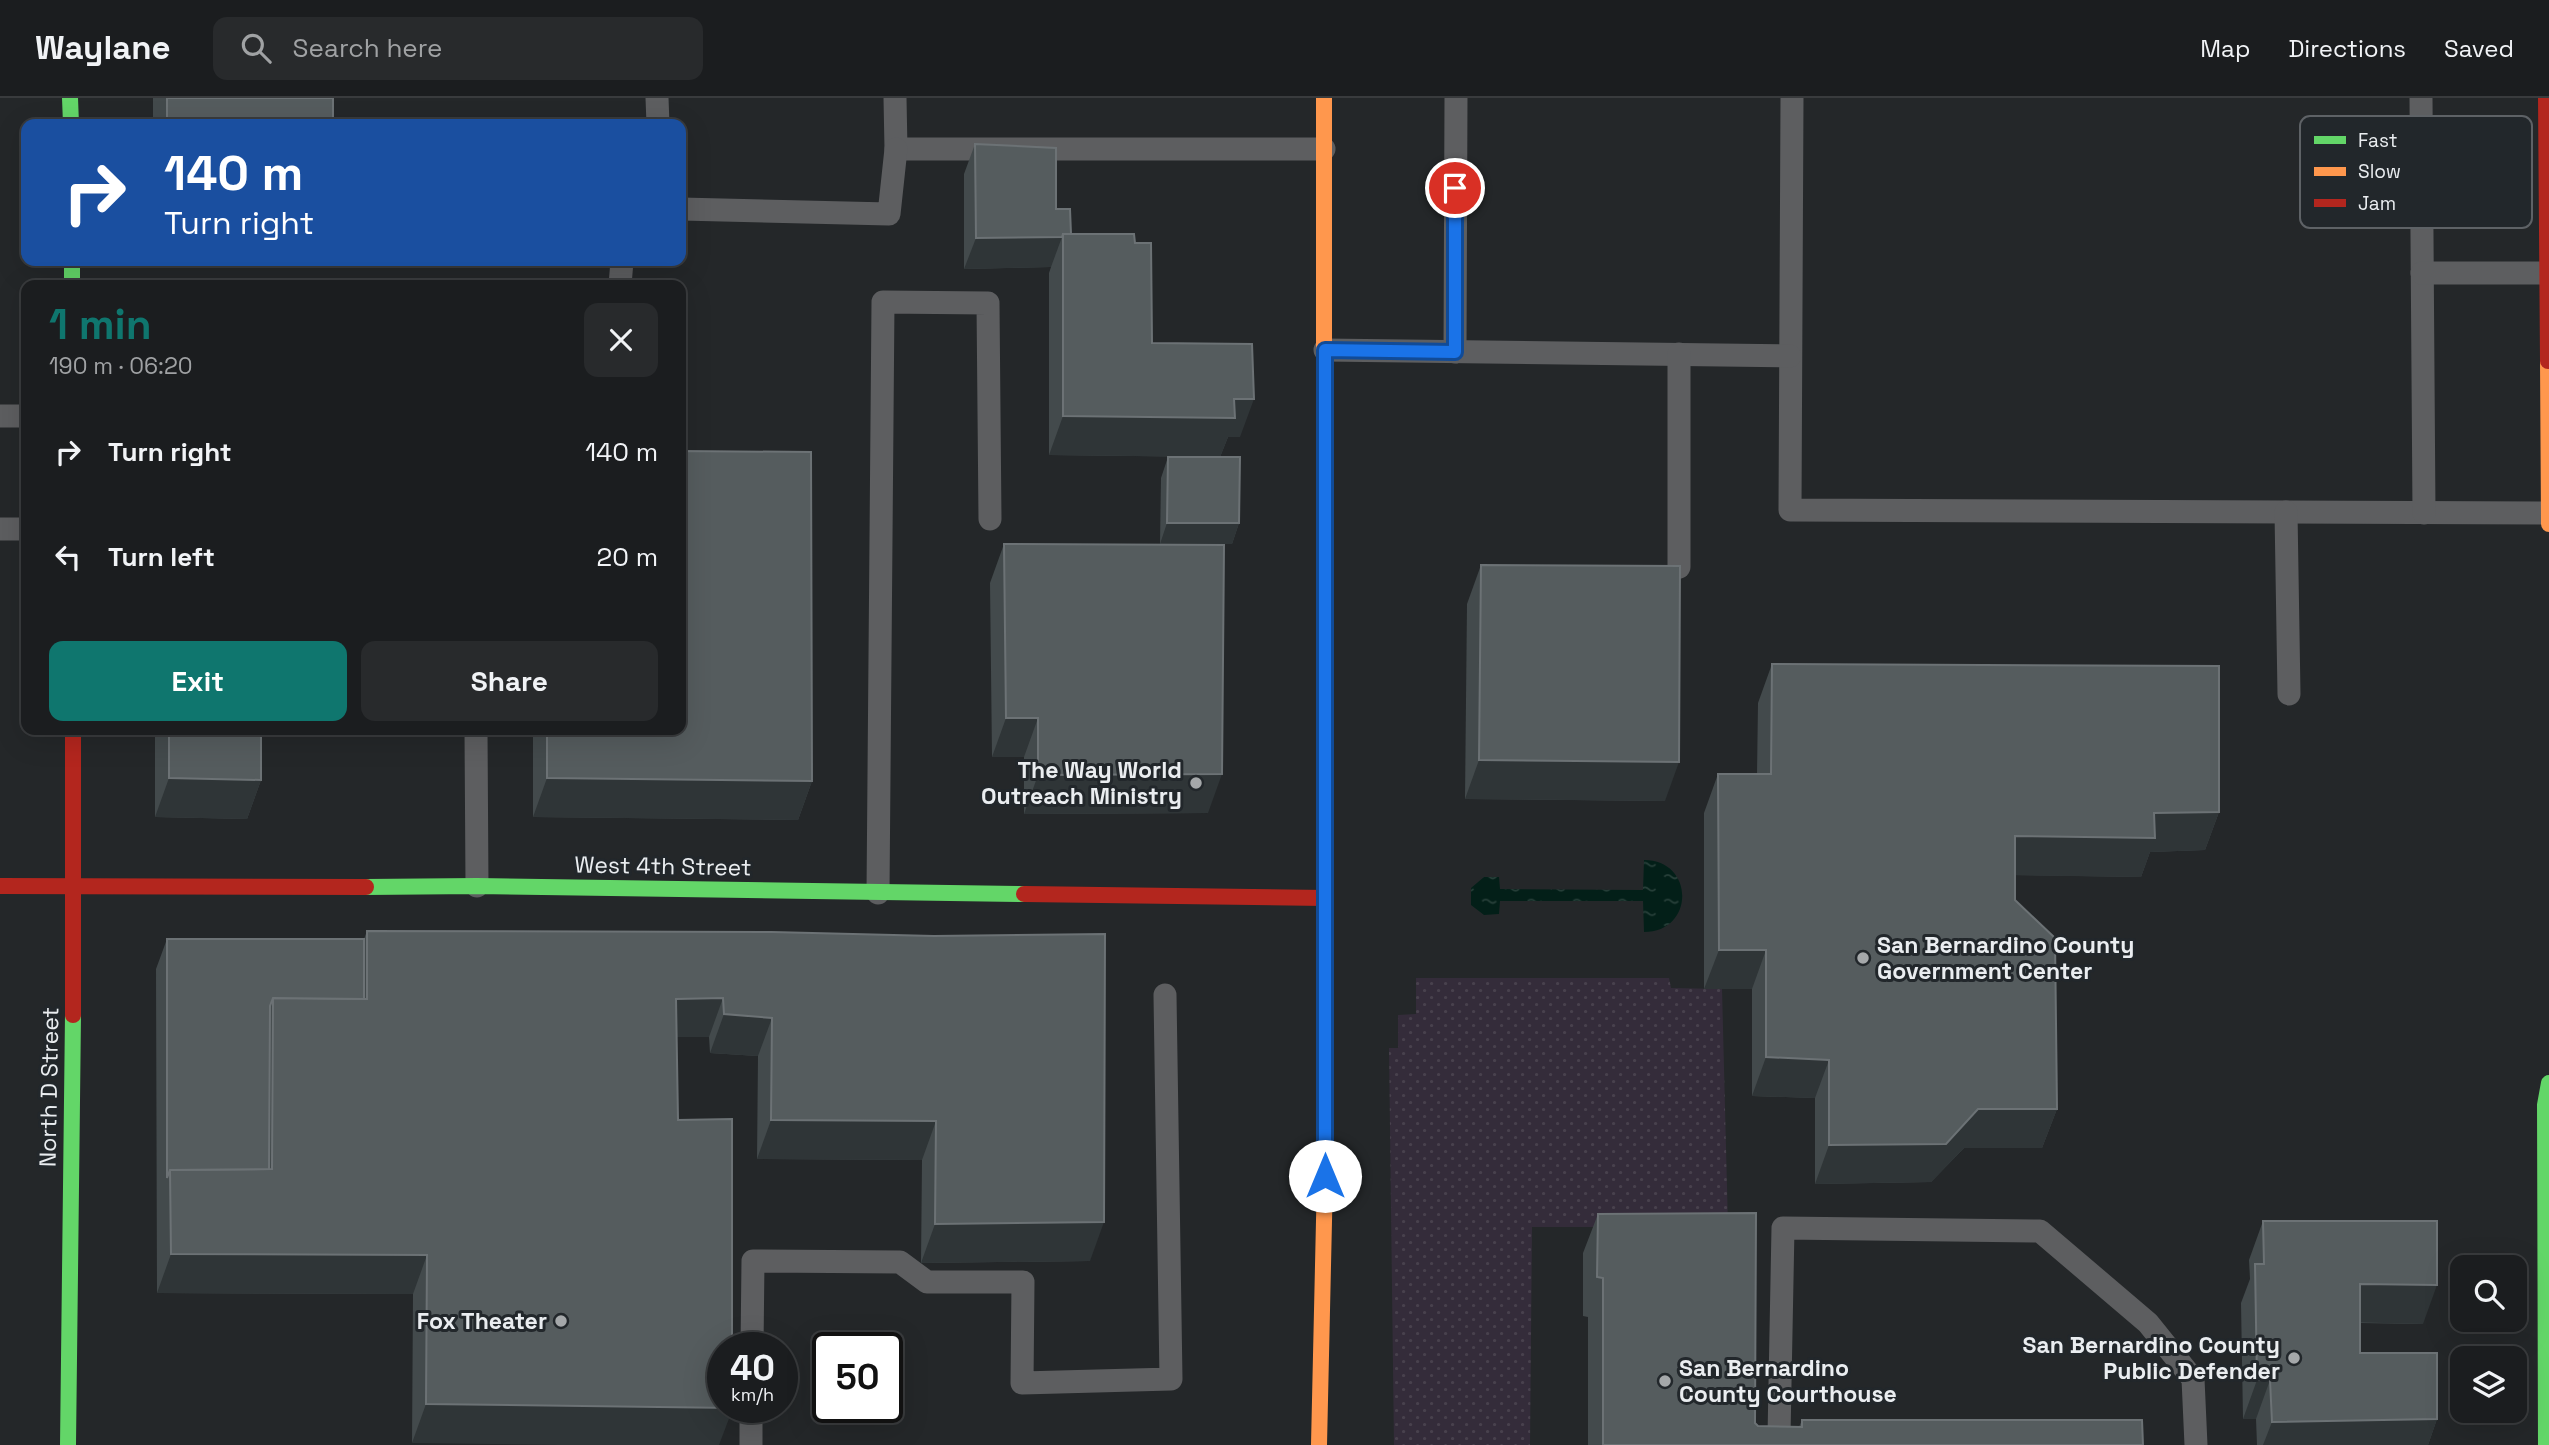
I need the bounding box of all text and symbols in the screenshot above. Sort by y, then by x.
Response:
search box [213,17,703,80]
text: Waylane [35,27,171,69]
icon: search [237,29,275,67]
text: Search here [293,31,442,65]
text: Map [2200,33,2250,64]
text: Directions [2288,33,2406,64]
text: Saved [2444,33,2514,64]
legend [2300,116,2532,228]
text: Fast [2358,128,2398,153]
text: 140 m [164,142,303,204]
icon: right [49,147,140,238]
pin [1425,158,1485,218]
text: Slow [2358,159,2401,184]
icon: arrive [1436,169,1474,207]
text: Jam [2358,191,2396,216]
text: Turn right [164,203,314,243]
text: 1 min [49,298,152,351]
button: close [584,303,658,377]
text: 190 m · 06:20 [49,351,193,381]
icon: right [49,433,87,471]
text: Turn right [108,435,232,469]
text: 140 m [585,435,658,469]
icon: left [49,538,87,576]
text: Turn left [108,540,215,574]
text: 20 m [597,540,658,574]
button: Exit [49,641,347,721]
button: Share [361,641,658,721]
place label: The Way World Outreach Ministry [981,755,1182,811]
marker: The Way World Outreach Ministry [1188,775,1204,791]
street label: West 4th Street [574,849,752,883]
place label: San Bernardino County Government Center [1877,930,2135,986]
marker: San Bernardino County Government Center [1855,950,1871,966]
street label: North D Street [33,1007,65,1167]
position arrow [1288,1139,1362,1213]
map controls [2450,1255,2527,1423]
button: search [2450,1255,2527,1332]
place label: Fox Theater [417,1306,547,1336]
marker: Fox Theater [553,1313,569,1329]
place label: San Bernardino County Public Defender [2023,1330,2280,1386]
speed limit sign: 50 [812,1332,903,1423]
text: 40 [730,1346,775,1390]
button: layers [2450,1346,2527,1423]
marker: San Bernardino County Public Defender [2286,1350,2302,1366]
place label: San Bernardino County Courthouse [1679,1353,1897,1409]
marker: San Bernardino County Courthouse [1657,1373,1673,1389]
text: km/h [731,1383,774,1406]

